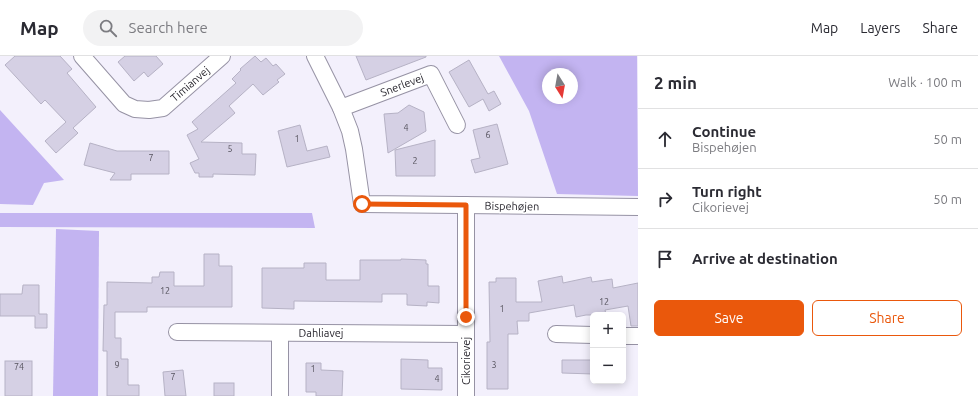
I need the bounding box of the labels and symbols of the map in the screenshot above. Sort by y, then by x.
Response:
street label: Timianvej [168,64,212,104]
north arrow [542,68,578,104]
street label: Snerlevej [379,71,425,99]
house number: 4 [403,123,409,133]
house number: 6 [485,130,491,140]
house number: 1 [294,134,300,144]
house number: 5 [227,144,233,154]
house number: 7 [148,153,154,163]
house number: 2 [412,156,418,166]
route start [353,195,371,213]
street label: Bispehøjen [485,200,539,212]
house number: 12 [160,286,170,296]
house number: 12 [599,297,609,307]
house number: 1 [499,304,505,314]
route end [457,308,475,326]
street label: Dahliavej [299,327,344,339]
street label: Cikorievej [460,337,472,385]
house number: 9 [114,360,120,370]
house number: 3 [491,360,497,370]
house number: 74 [14,362,24,372]
house number: 1 [310,364,316,374]
house number: 7 [170,372,176,382]
house number: 4 [434,374,440,384]

